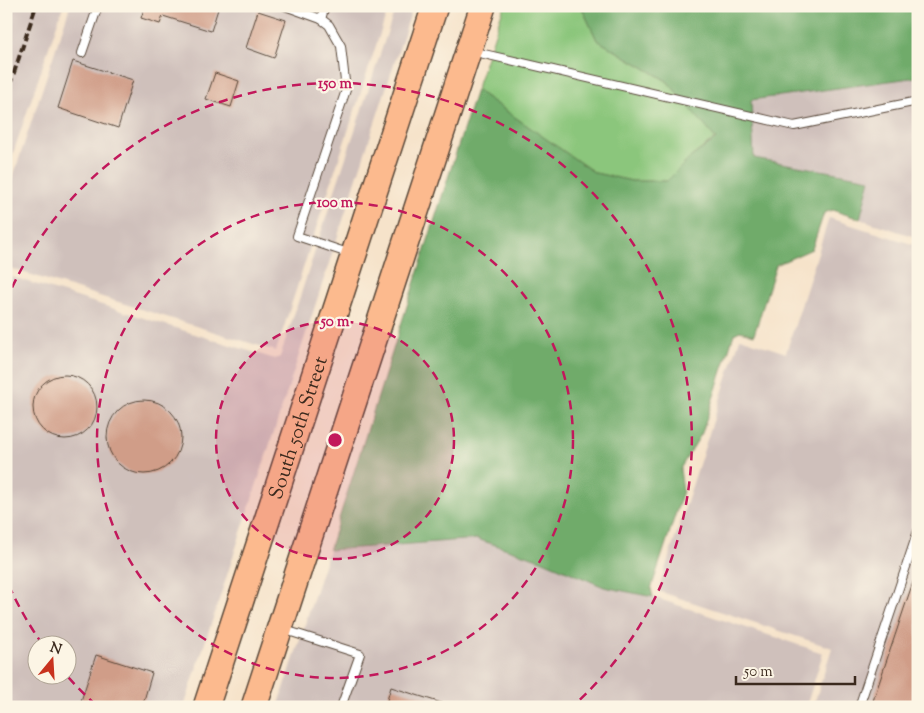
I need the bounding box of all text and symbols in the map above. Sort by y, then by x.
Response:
text: 150 m [318,74,352,95]
text: 100 m [317,193,354,214]
text: 50 m [320,312,350,333]
street label: South 50th Street [263,353,337,504]
centre of rings [326,431,344,449]
north arrow [28,636,78,686]
text: N [47,638,64,661]
scale bar [736,653,855,685]
text: 50 m [743,662,773,683]

